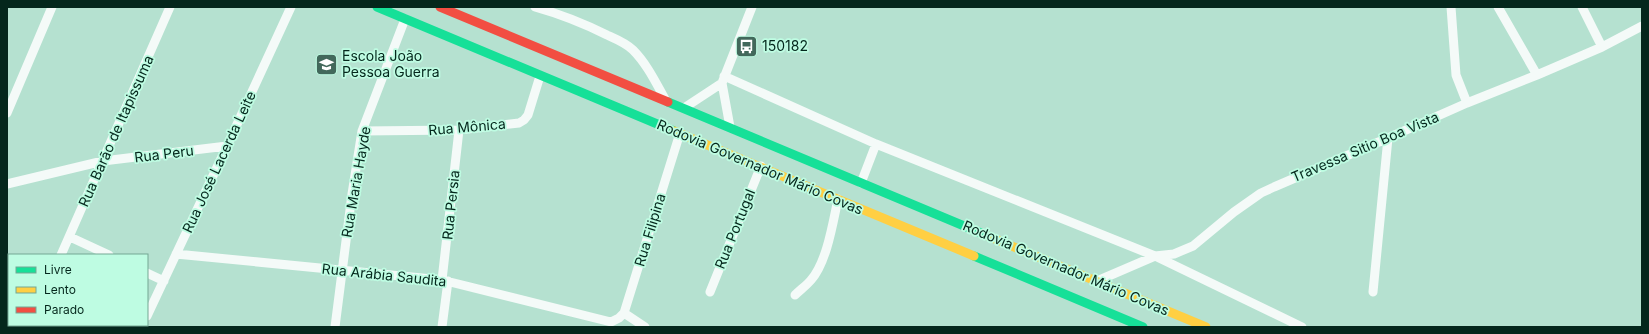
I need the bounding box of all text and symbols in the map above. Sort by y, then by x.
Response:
bus stop icon: 150182 [734,33,760,59]
place label: 150182 [762,37,808,54]
place label: Escola João Pessoa Guerra [342,47,440,80]
school or university icon: Escola João Pessoa Guerra [313,51,339,77]
street label: Rua Barão de Itapissuma [74,52,157,209]
street label: Rua José Lacerda Leite [178,88,259,235]
street label: Travessa Sitio Boa Vista [1288,108,1441,185]
street label: Rua Mônica [427,115,506,138]
street label: Rodovia Governador Mário Covas [655,115,866,218]
street label: Rua Maria Hayde [337,125,374,239]
street label: Rua Peru [133,141,195,166]
street label: Rua Persia [438,169,463,241]
street label: Rua Portugal [711,186,758,271]
street label: Rua Filipina [630,191,669,268]
street label: Rodovia Governador Mário Covas [961,216,1172,319]
legend [8,254,148,326]
street label: Rua Arábia Saudita [321,260,447,290]
text: Livre [44,262,72,277]
text: Lento [44,282,76,297]
text: Parado [44,302,84,317]

